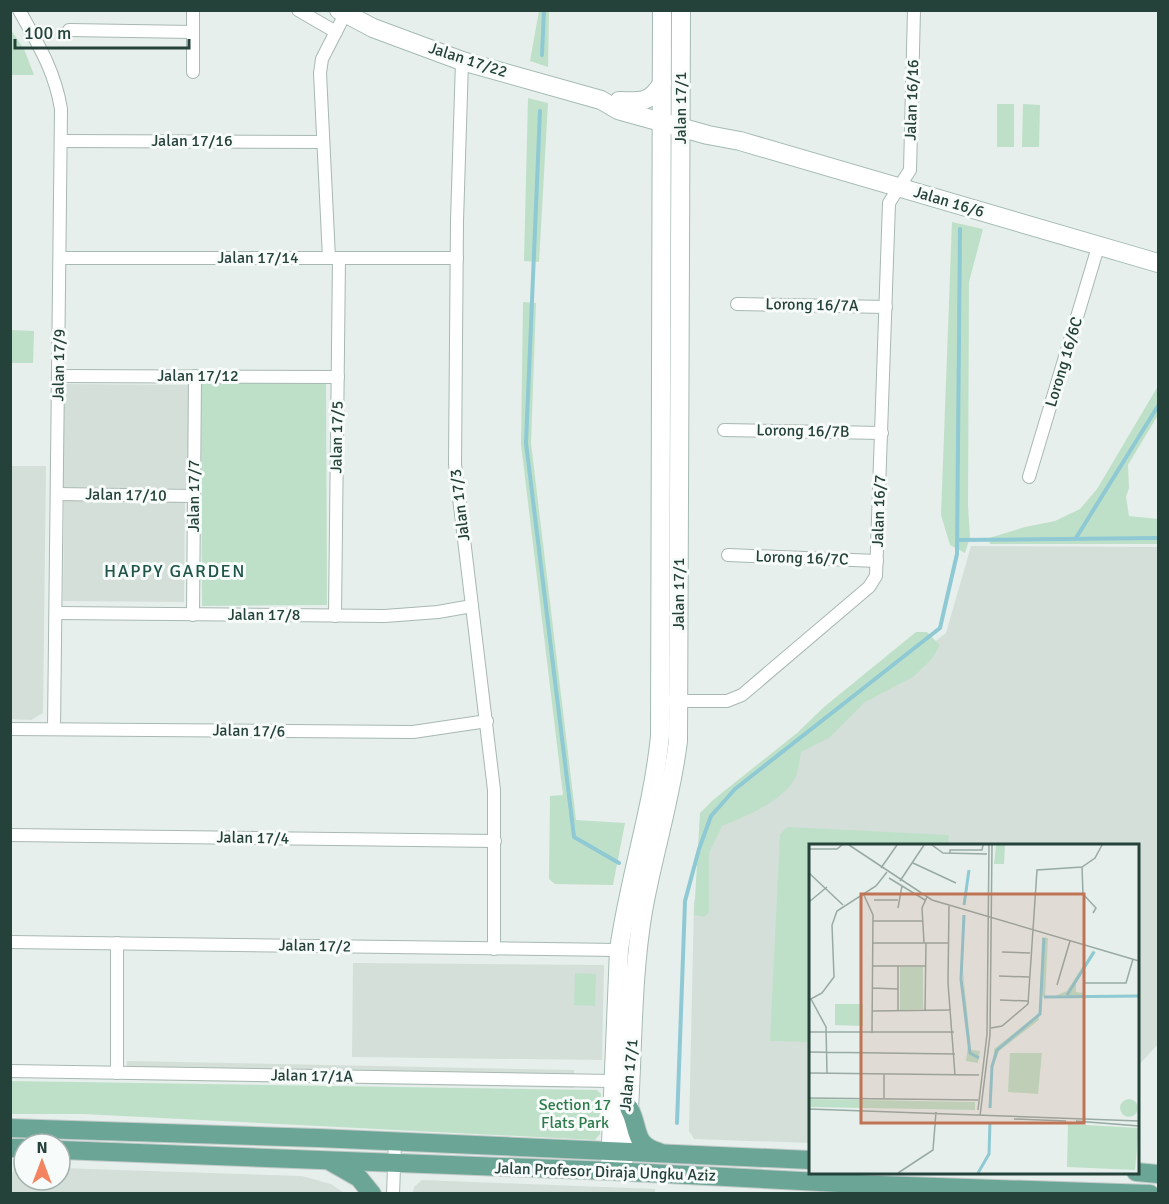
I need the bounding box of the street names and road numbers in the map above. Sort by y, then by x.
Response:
street label: Jalan 17/22 [426,38,510,82]
street label: Jalan 16/16 [901,59,923,141]
street label: Jalan 17/1 [671,72,691,144]
street label: Jalan 17/16 [151,131,233,151]
street label: Jalan 16/6 [911,182,987,222]
street label: Jalan 17/14 [217,248,299,268]
street label: Lorong 16/7A [765,294,859,316]
street label: Lorong 16/6C [1041,314,1087,409]
street label: Jalan 17/9 [48,329,70,401]
street label: Jalan 17/12 [157,366,239,386]
street label: Jalan 17/5 [326,401,348,473]
street label: Lorong 16/7B [756,420,850,442]
street label: Jalan 17/7 [184,460,204,532]
street label: Jalan 17/3 [446,468,474,542]
street label: Jalan 16/7 [868,474,890,548]
street label: Jalan 17/10 [85,484,167,506]
street label: Lorong 16/7C [755,546,849,570]
street label: Jalan 17/1 [669,558,689,630]
street label: Jalan 17/8 [228,605,300,625]
street label: Jalan 17/6 [213,720,285,742]
street label: Jalan 17/4 [217,827,290,849]
street label: Jalan 17/2 [279,935,351,957]
street label: Jalan 17/1 [615,1038,643,1112]
street label: Jalan 17/1A [271,1065,354,1087]
street label: Jalan Profesor Diraja Ungku Aziz [494,1158,716,1186]

